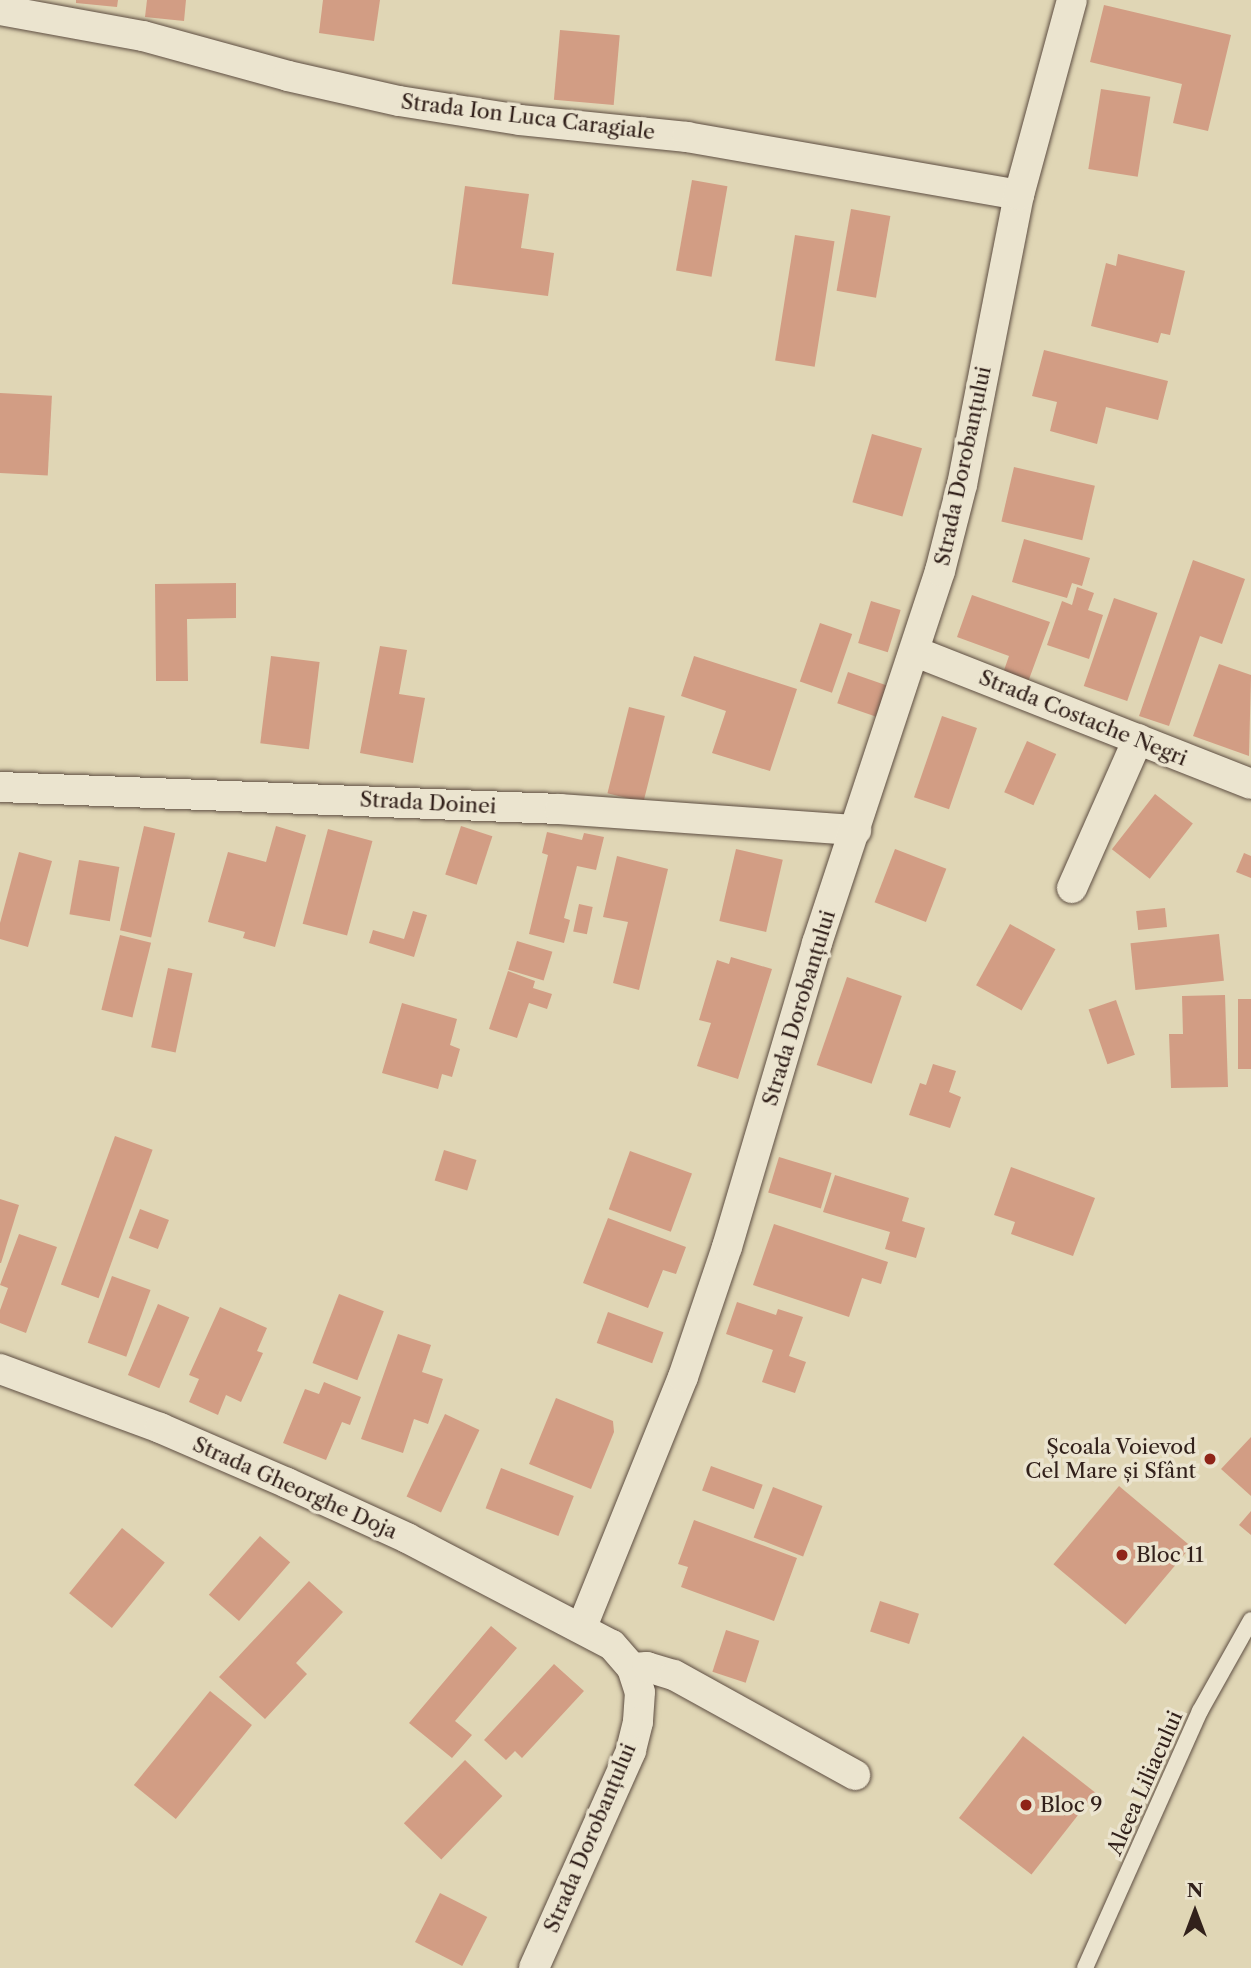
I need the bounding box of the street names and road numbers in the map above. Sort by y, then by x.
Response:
street label: Strada Ion Luca Caragiale [399,89,657,145]
street label: Strada Dorobanțului [930,364,996,568]
street label: Strada Costache Negri [975,665,1191,771]
street label: Strada Doinei [359,787,497,819]
street label: Strada Dorobanțului [757,907,841,1109]
street label: Strada Gheorghe Doja [189,1431,401,1545]
street label: Aleea Liliacului [1102,1707,1188,1859]
street label: Strada Dorobanțului [539,1739,641,1937]

